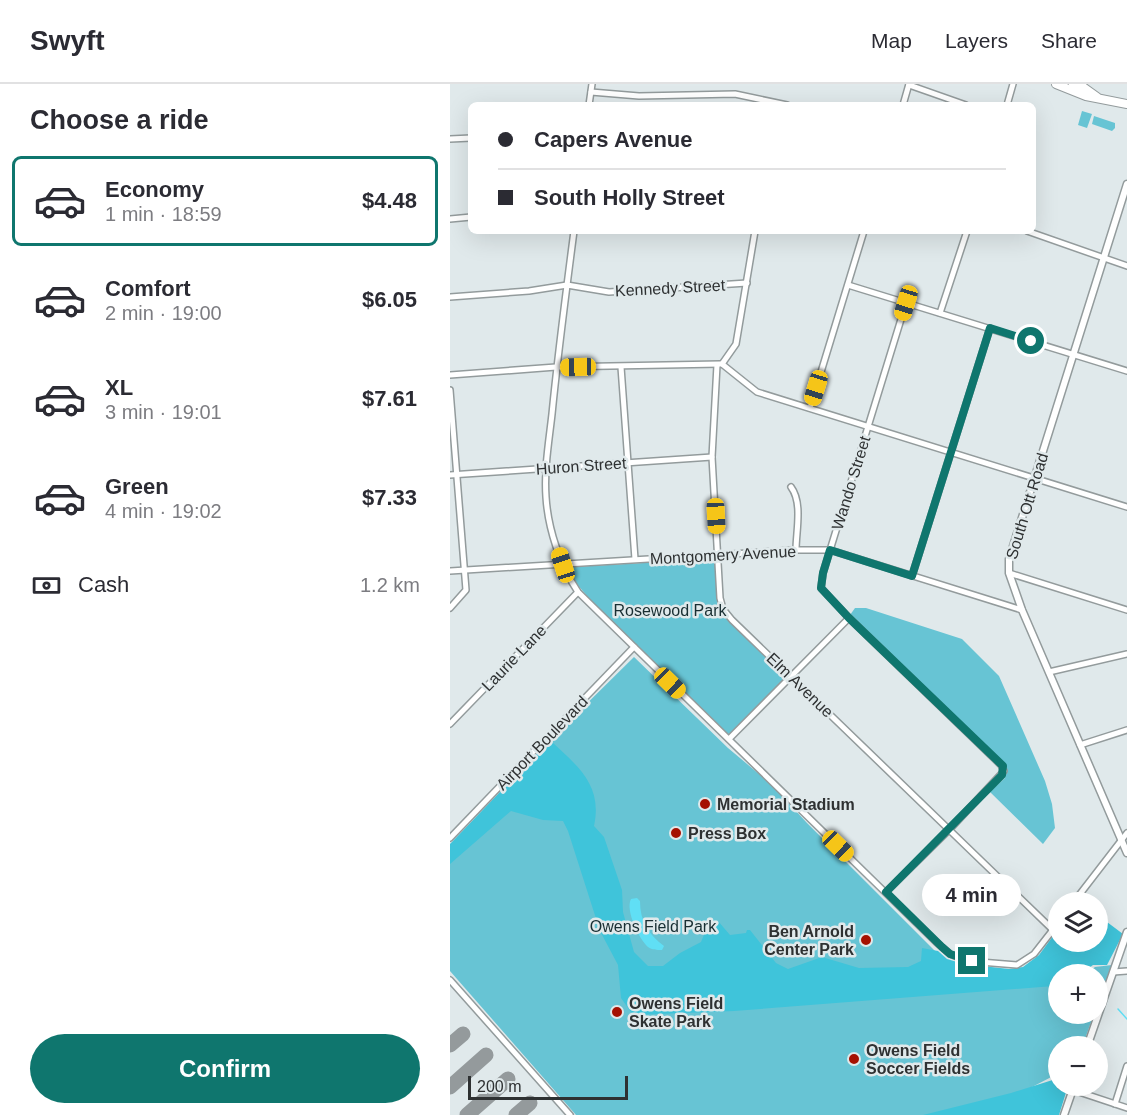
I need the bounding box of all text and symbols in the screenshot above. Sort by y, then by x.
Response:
text: Swyft [30,25,105,56]
text: Map [871,29,912,52]
text: Layers [945,29,1008,52]
text: Share [1041,29,1097,52]
text: Choose a ride [30,105,209,135]
text: Capers Avenue [534,127,693,152]
icon: car [33,174,87,228]
text: Economy [105,177,204,202]
text: South Holly Street [534,185,725,210]
text: $4.48 [362,188,417,213]
text: 1 min · 18:59 [105,203,222,225]
icon: car [33,273,87,327]
text: Comfort [105,276,191,301]
street label: Kennedy Street [614,277,726,299]
car [892,283,920,323]
text: $6.05 [362,287,417,312]
text: 2 min · 19:00 [105,302,222,324]
route start [1017,327,1044,354]
car [560,358,596,376]
car [802,368,830,408]
icon: car [33,372,87,426]
text: XL [105,375,133,400]
text: $7.61 [362,386,417,411]
text: 3 min · 19:01 [105,401,222,423]
street label: Wando Street [829,433,874,532]
street label: South Ott Road [1003,451,1051,561]
street label: Huron Street [535,454,627,478]
icon: car [33,471,87,525]
text: Green [105,474,169,499]
text: $7.33 [362,485,417,510]
car [706,498,726,534]
text: 4 min · 19:02 [105,500,222,522]
street label: Montgomery Avenue [649,543,797,567]
car [549,545,577,585]
icon: cash [30,569,63,602]
text: Cash [78,572,129,597]
text: 1.2 km [360,574,420,596]
park label: Rosewood Park [614,602,727,619]
street label: Laurie Lane [479,622,550,694]
street label: Elm Avenue [763,649,837,721]
car [651,664,689,702]
street label: Airport Boulevard [493,693,591,793]
place label: Memorial Stadium [717,796,855,813]
marker: Memorial Stadium [698,797,712,811]
place label: Press Box [688,825,766,842]
marker: Press Box [669,826,683,840]
car [819,827,857,865]
callout: 4 min [922,874,1022,916]
text: 4 min [945,884,998,906]
map controls [1048,892,1108,1096]
button: layers [1048,892,1108,952]
park label: Owens Field Park [590,918,717,935]
place label: Ben Arnold Center Park [764,923,854,958]
marker: Ben Arnold Center Park [859,933,873,947]
route end [958,947,985,974]
button: + [1048,964,1108,1024]
place label: Owens Field Skate Park [629,995,723,1030]
marker: Owens Field Skate Park [610,1005,624,1019]
button: Confirm [30,1034,420,1103]
button: − [1048,1036,1108,1096]
place label: Owens Field Soccer Fields [866,1042,970,1077]
marker: Owens Field Soccer Fields [847,1052,861,1066]
scale bar [468,1073,628,1100]
text: 200 m [477,1078,521,1095]

